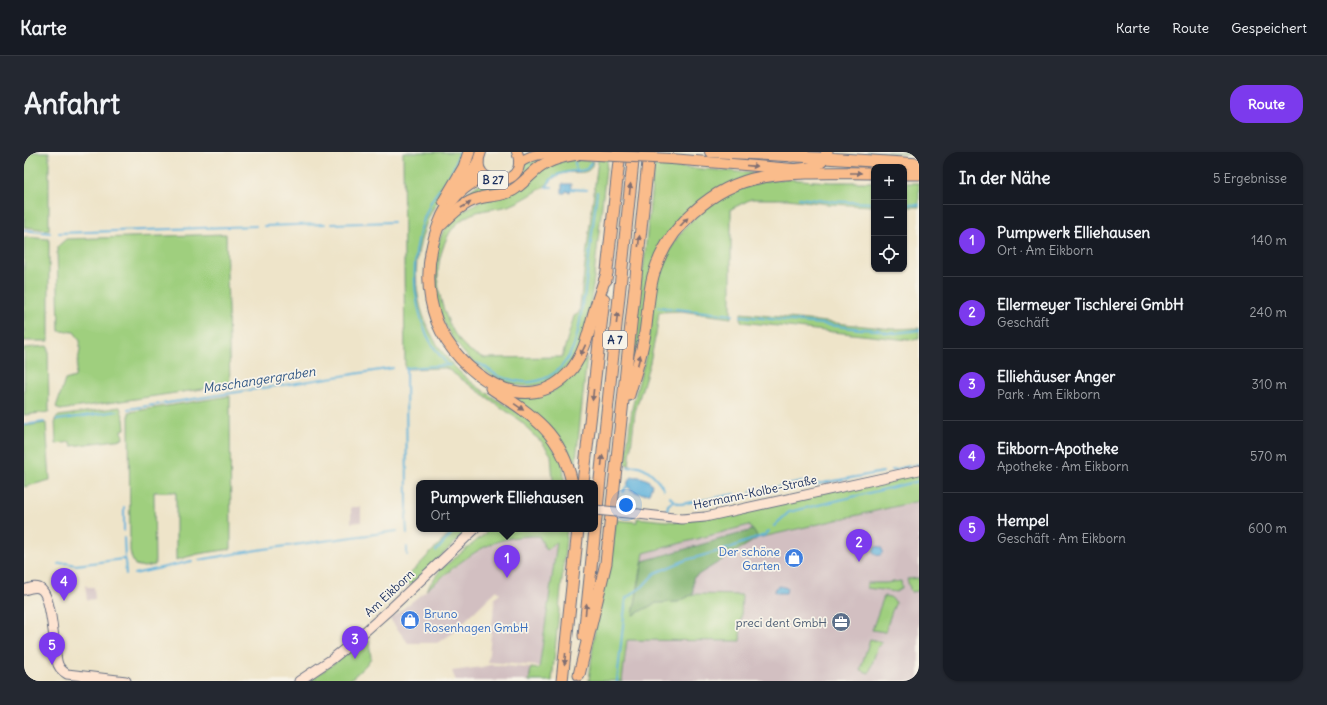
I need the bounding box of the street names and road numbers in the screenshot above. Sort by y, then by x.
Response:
road number: B 27 [478,171,508,189]
road number: A 7 [603,331,627,349]
street label: Hermann-Kolbe-Straße [692,472,818,512]
street label: Am Eikborn [361,566,417,620]

